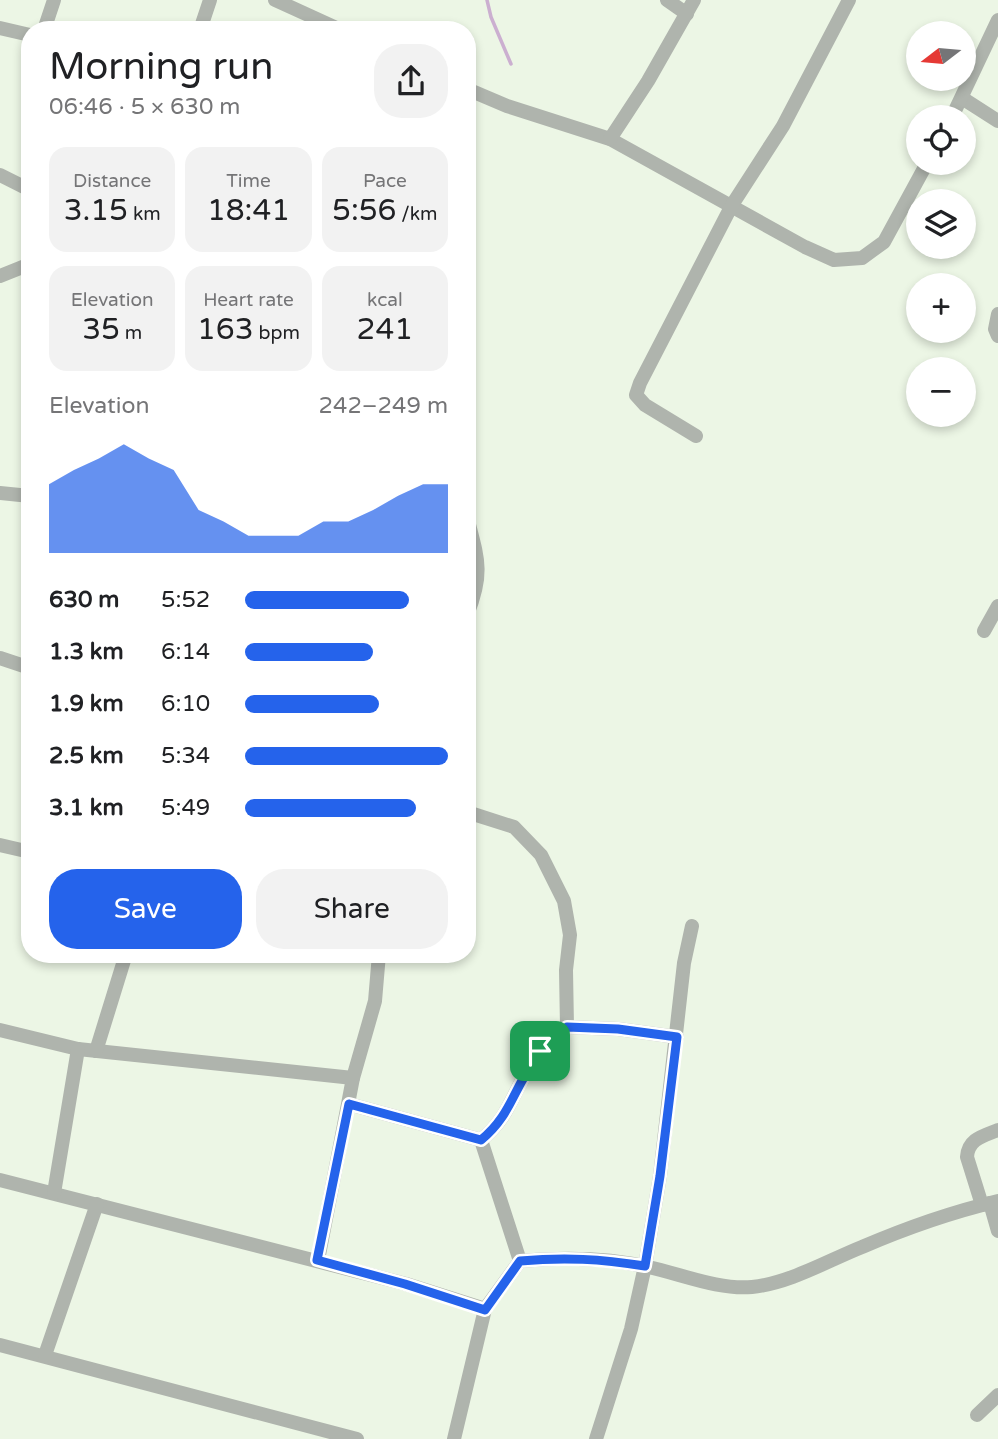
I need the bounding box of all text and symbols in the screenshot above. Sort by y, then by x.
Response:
north arrow [906,21,976,91]
map controls [906,21,976,427]
text: Morning run [49,44,273,90]
button: share [374,44,448,118]
text: 06:46 · 5 × 630 m [49,93,240,121]
button: locate [906,105,976,175]
text: Distance [73,170,151,192]
text: Time [226,170,271,192]
text: Pace [363,170,407,192]
button: layers [906,189,976,259]
text: 3.15 [64,192,128,229]
text: 18:41 [207,192,290,229]
text: 5:56 [332,192,396,229]
text: km [128,203,161,225]
text: /km [396,203,438,225]
button: + [906,273,976,343]
text: Elevation [71,289,154,311]
text: Heart rate [203,289,294,311]
text: kcal [367,289,403,311]
text: 35 [82,311,120,348]
text: 163 [197,311,254,348]
text: 241 [357,311,413,348]
text: m [120,322,142,344]
text: bpm [254,322,300,344]
button: − [906,357,976,427]
text: Elevation [49,392,150,420]
text: 242–249 m [319,392,448,420]
text: 630 m [49,586,119,614]
text: 5:52 [161,586,210,614]
text: 1.3 km [49,638,124,666]
text: 6:14 [161,638,210,666]
text: 1.9 km [49,690,124,718]
text: 6:10 [161,690,210,718]
text: 2.5 km [49,742,124,770]
text: 5:34 [161,742,210,770]
text: 3.1 km [49,794,124,822]
text: 5:49 [161,794,210,822]
button: Save [49,869,242,949]
button: Share [256,869,448,949]
pin [510,1021,570,1081]
icon: arrive [521,1032,559,1070]

